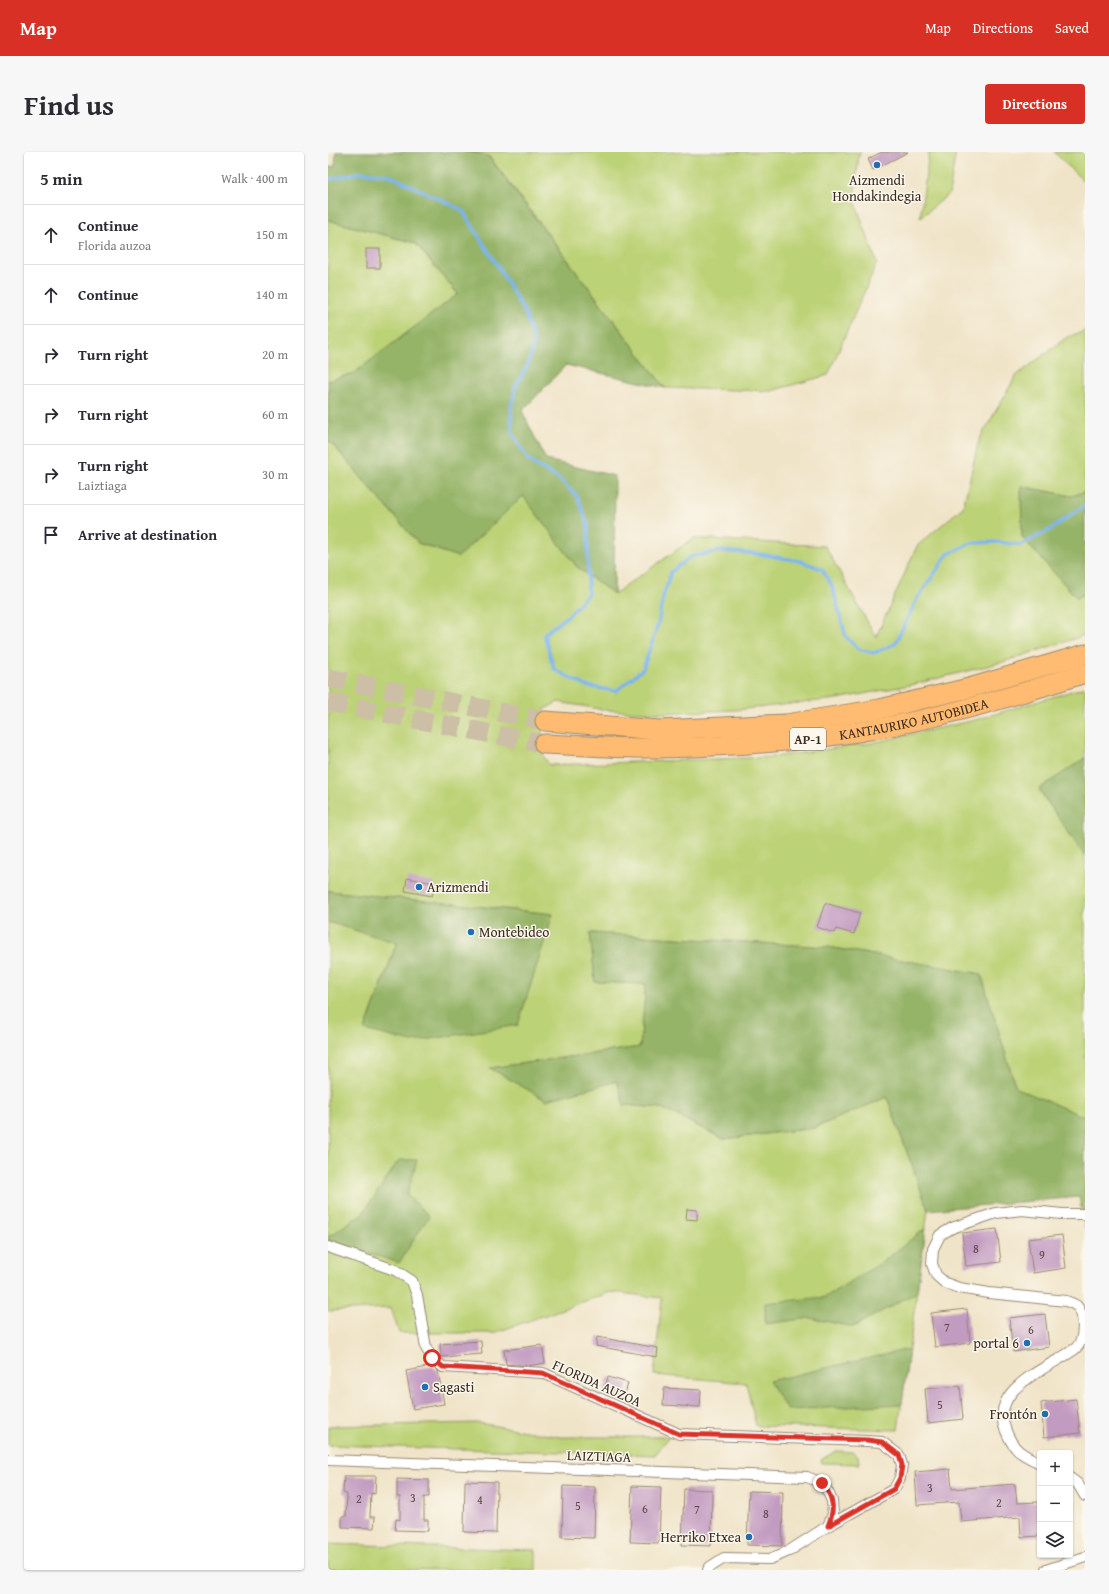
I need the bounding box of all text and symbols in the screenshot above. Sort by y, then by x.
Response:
text: Map [20,14,57,42]
text: Map [925,18,951,38]
text: Directions [973,18,1033,38]
text: Saved [1055,18,1089,38]
text: Find us [24,84,114,125]
button: Directions [985,84,1085,124]
marker: Aizmendi Hondakindegia [872,160,882,170]
text: 5 min [40,166,82,191]
text: Walk · 400 m [221,169,288,188]
place label: Aizmendi Hondakindegia [833,170,922,206]
text: Continue [78,215,139,236]
icon: ahead [40,224,62,246]
text: 150 m [256,225,288,244]
text: Florida auzoa [78,236,151,255]
icon: ahead [40,284,62,306]
text: Continue [78,284,139,305]
text: 140 m [256,285,288,304]
icon: right [40,344,62,366]
text: Turn right [78,344,149,365]
text: 20 m [262,345,288,364]
icon: right [40,404,62,426]
text: Turn right [78,404,149,425]
text: 60 m [262,405,288,424]
text: Turn right [78,455,149,476]
icon: right [40,464,62,486]
text: 30 m [262,465,288,484]
text: Laiztiaga [78,476,127,495]
icon: arrive [40,524,62,546]
text: Arrive at destination [78,524,217,545]
street label: KANTAURIKO AUTOBIDEA [838,693,991,745]
road number: AP-1 [790,728,826,750]
place label: Arizmendi [427,877,489,897]
marker: Arizmendi [414,882,424,892]
place label: Montebideo [479,922,549,942]
marker: Montebideo [466,927,476,937]
house number: 8 [973,1240,979,1257]
house number: 9 [1039,1246,1045,1263]
house number: 7 [944,1319,950,1336]
house number: 6 [1028,1321,1034,1338]
place label: portal 6 [973,1333,1019,1353]
marker: portal 6 [1022,1338,1032,1348]
route start [423,1349,441,1367]
street label: FLORIDA AUZOA [549,1354,645,1412]
place label: Sagasti [433,1377,475,1397]
marker: Sagasti [420,1382,430,1392]
house number: 5 [937,1396,943,1413]
place label: Frontón [990,1404,1037,1424]
marker: Frontón [1040,1409,1050,1419]
street label: LAIZTIAGA [567,1445,632,1467]
map controls [1037,1450,1073,1558]
button: + [1037,1450,1073,1486]
route end [813,1474,831,1492]
house number: 3 [927,1479,933,1496]
button: − [1037,1486,1073,1522]
house number: 3 [410,1489,416,1506]
house number: 2 [356,1490,362,1507]
house number: 4 [477,1491,483,1508]
house number: 2 [996,1494,1002,1511]
house number: 5 [575,1497,581,1514]
house number: 6 [642,1500,648,1517]
house number: 7 [694,1501,700,1518]
house number: 8 [763,1505,769,1522]
button: layers [1037,1522,1073,1558]
place label: Herriko Etxea [660,1527,741,1547]
marker: Herriko Etxea [744,1532,754,1542]

